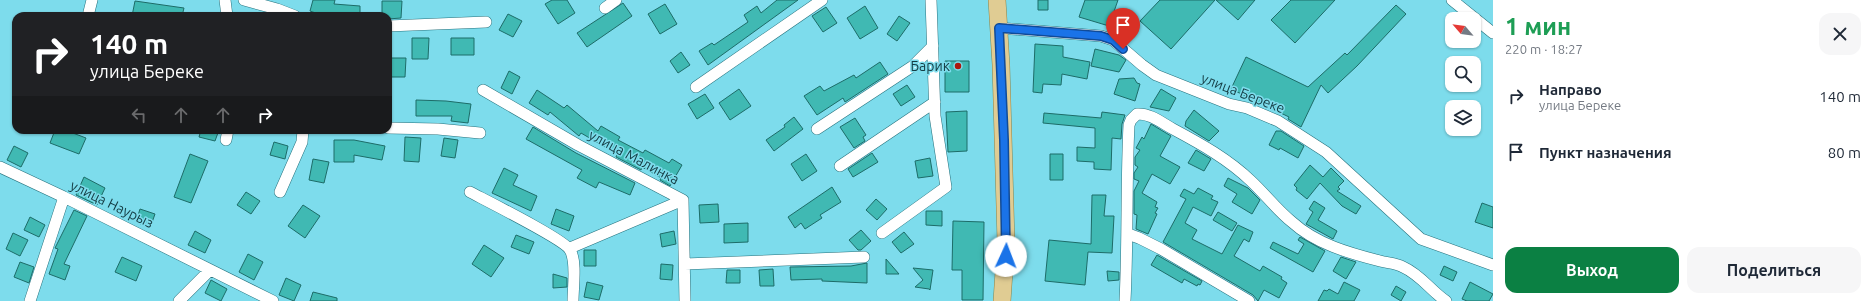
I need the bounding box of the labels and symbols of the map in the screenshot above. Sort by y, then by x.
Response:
pin [1106,8,1140,49]
north arrow [1445,12,1481,48]
place label: Барик [910,58,950,74]
marker: Барик [953,61,963,71]
street label: улица Береке [1199,70,1287,116]
street label: улица Малинка [586,126,682,188]
street label: улица Наурыз [68,177,156,231]
position arrow [985,235,1027,277]

